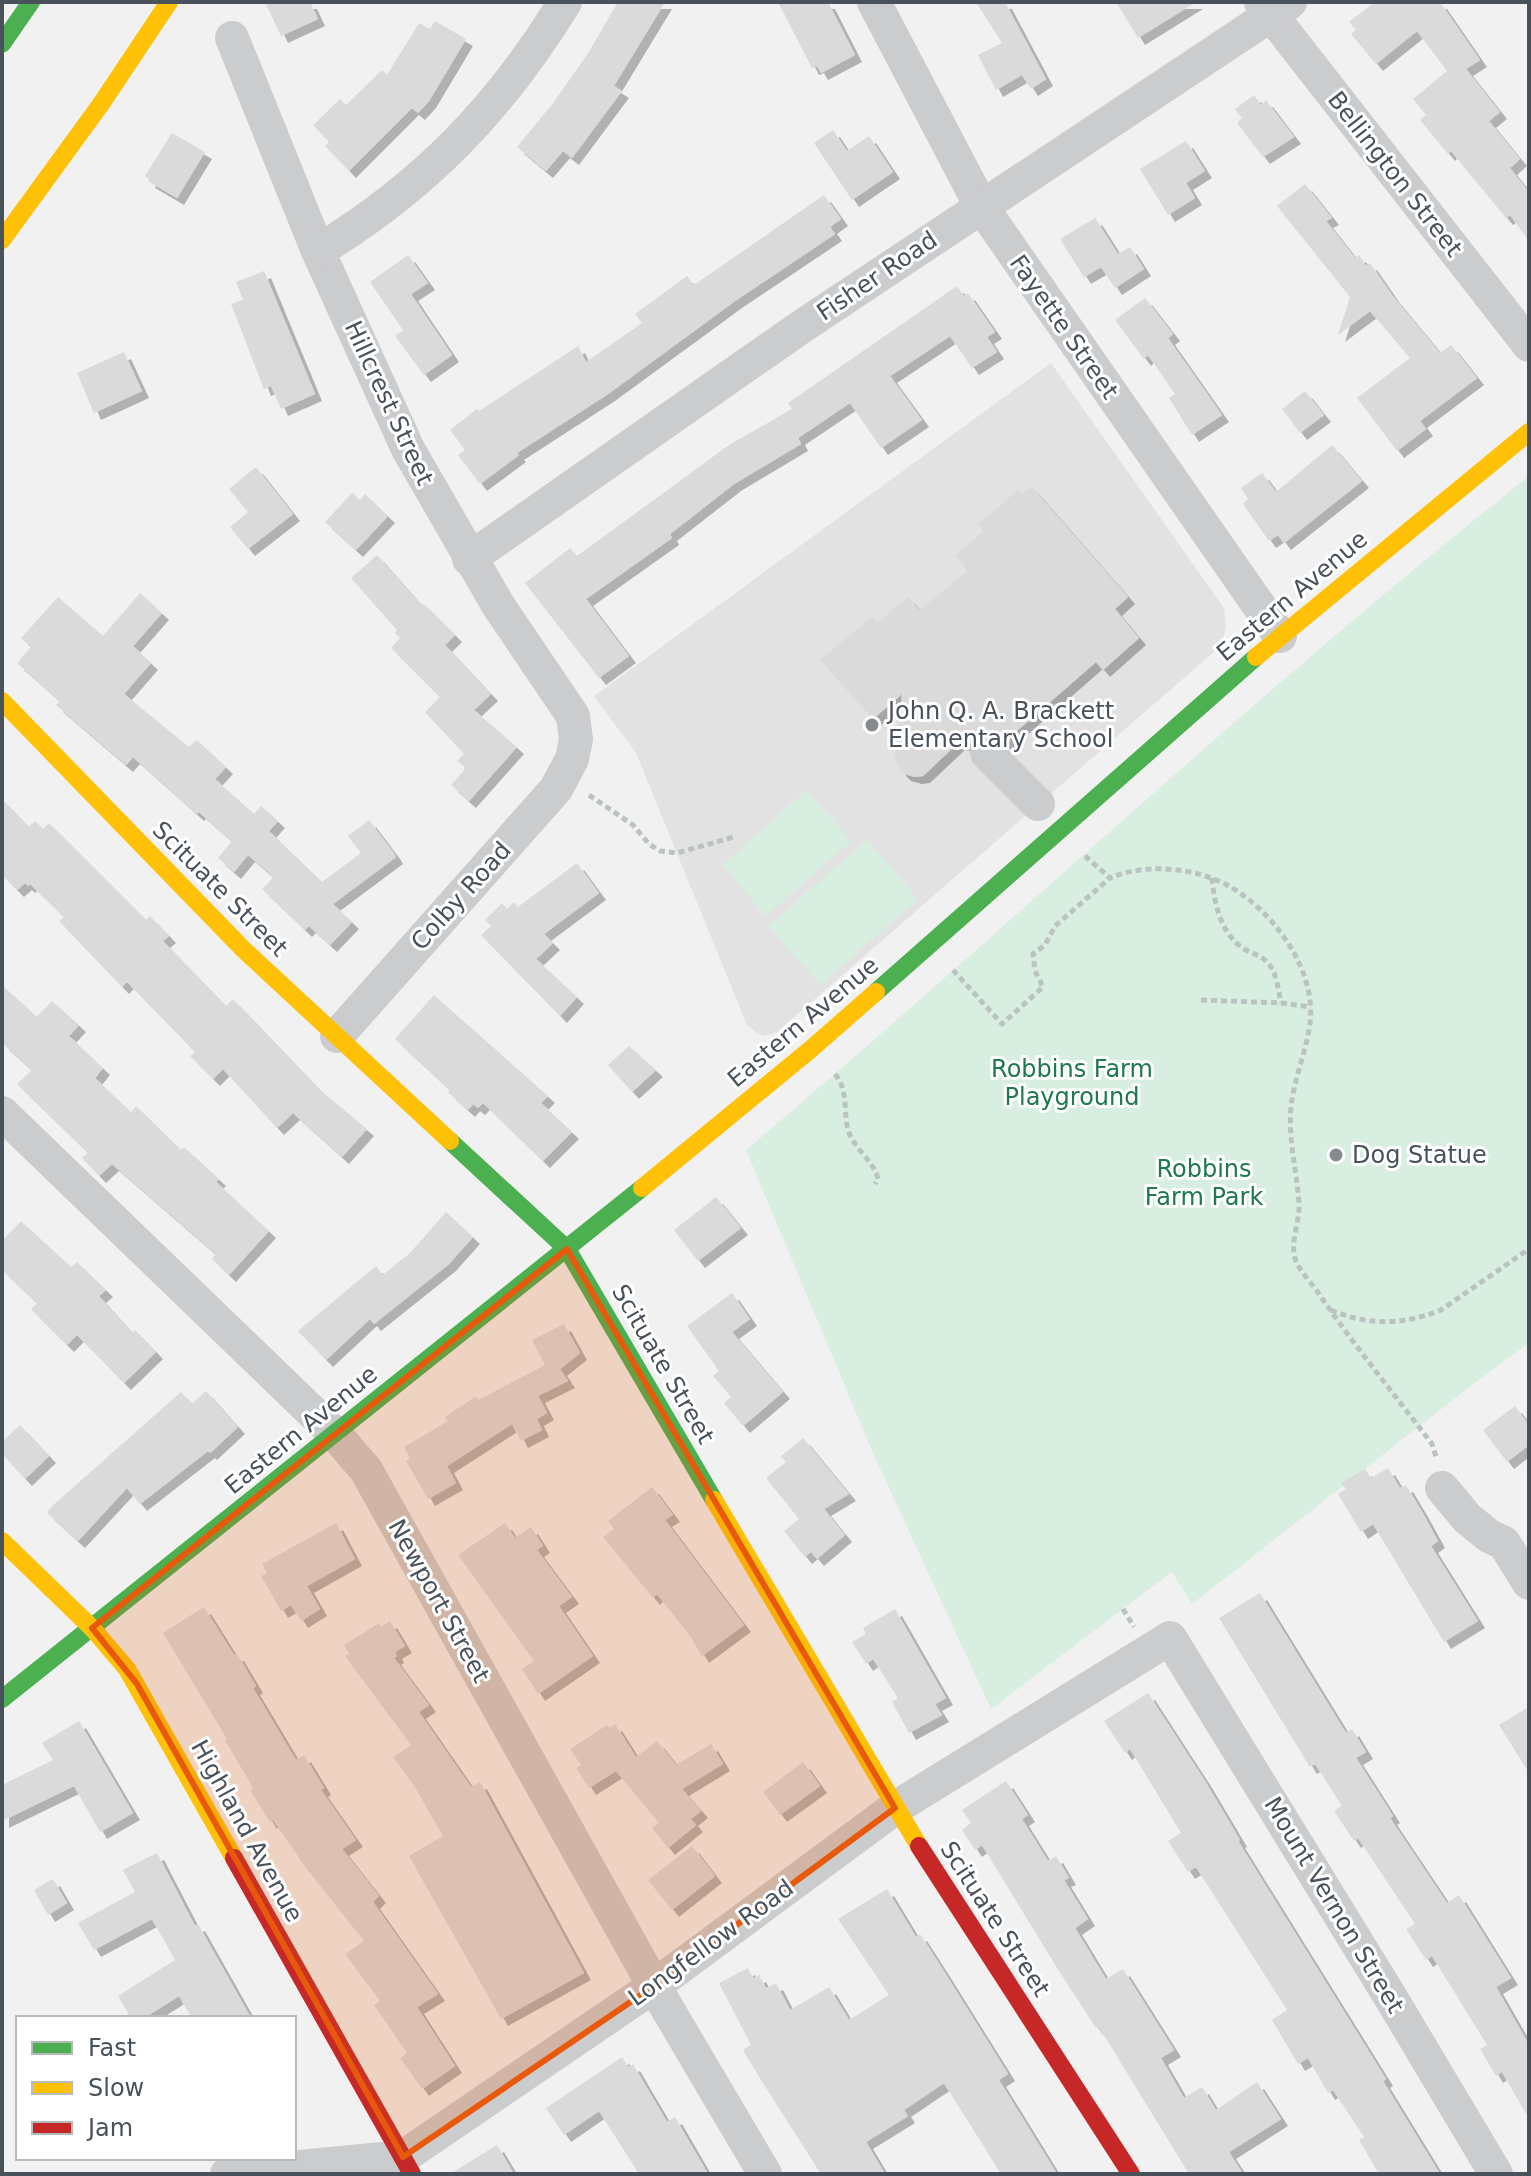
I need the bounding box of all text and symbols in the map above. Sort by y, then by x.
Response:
street label: Bellington Street [1322,86,1468,262]
street label: Fisher Road [812,226,942,326]
street label: Fayette Street [1004,250,1124,404]
street label: Hillcrest Street [339,316,439,490]
street label: Eastern Avenue [1211,525,1373,667]
place label: John Q. A. Brackett Elementary School [886,697,1114,753]
marker: John Q. A. Brackett Elementary School [863,716,881,734]
street label: Scituate Street [147,816,293,962]
street label: Colby Road [405,836,517,956]
street label: Eastern Avenue [722,951,884,1093]
park label: Robbins Farm Playground [991,1055,1153,1111]
place label: Dog Statue [1352,1141,1487,1169]
marker: Dog Statue [1327,1146,1345,1164]
park label: Robbins Farm Park [1145,1155,1263,1211]
street label: Scituate Street [606,1279,720,1449]
street label: Eastern Avenue [219,1360,383,1500]
street label: Newport Street [383,1515,495,1687]
street label: Highland Avenue [185,1735,309,1927]
street label: Mount Vernon Street [1258,1792,1410,2018]
street label: Scituate Street [934,1836,1056,2002]
street label: Longfellow Road [623,1874,799,2012]
legend [16,2016,296,2160]
text: Fast [88,2034,136,2062]
text: Slow [88,2074,144,2102]
text: Jam [86,2114,133,2142]

